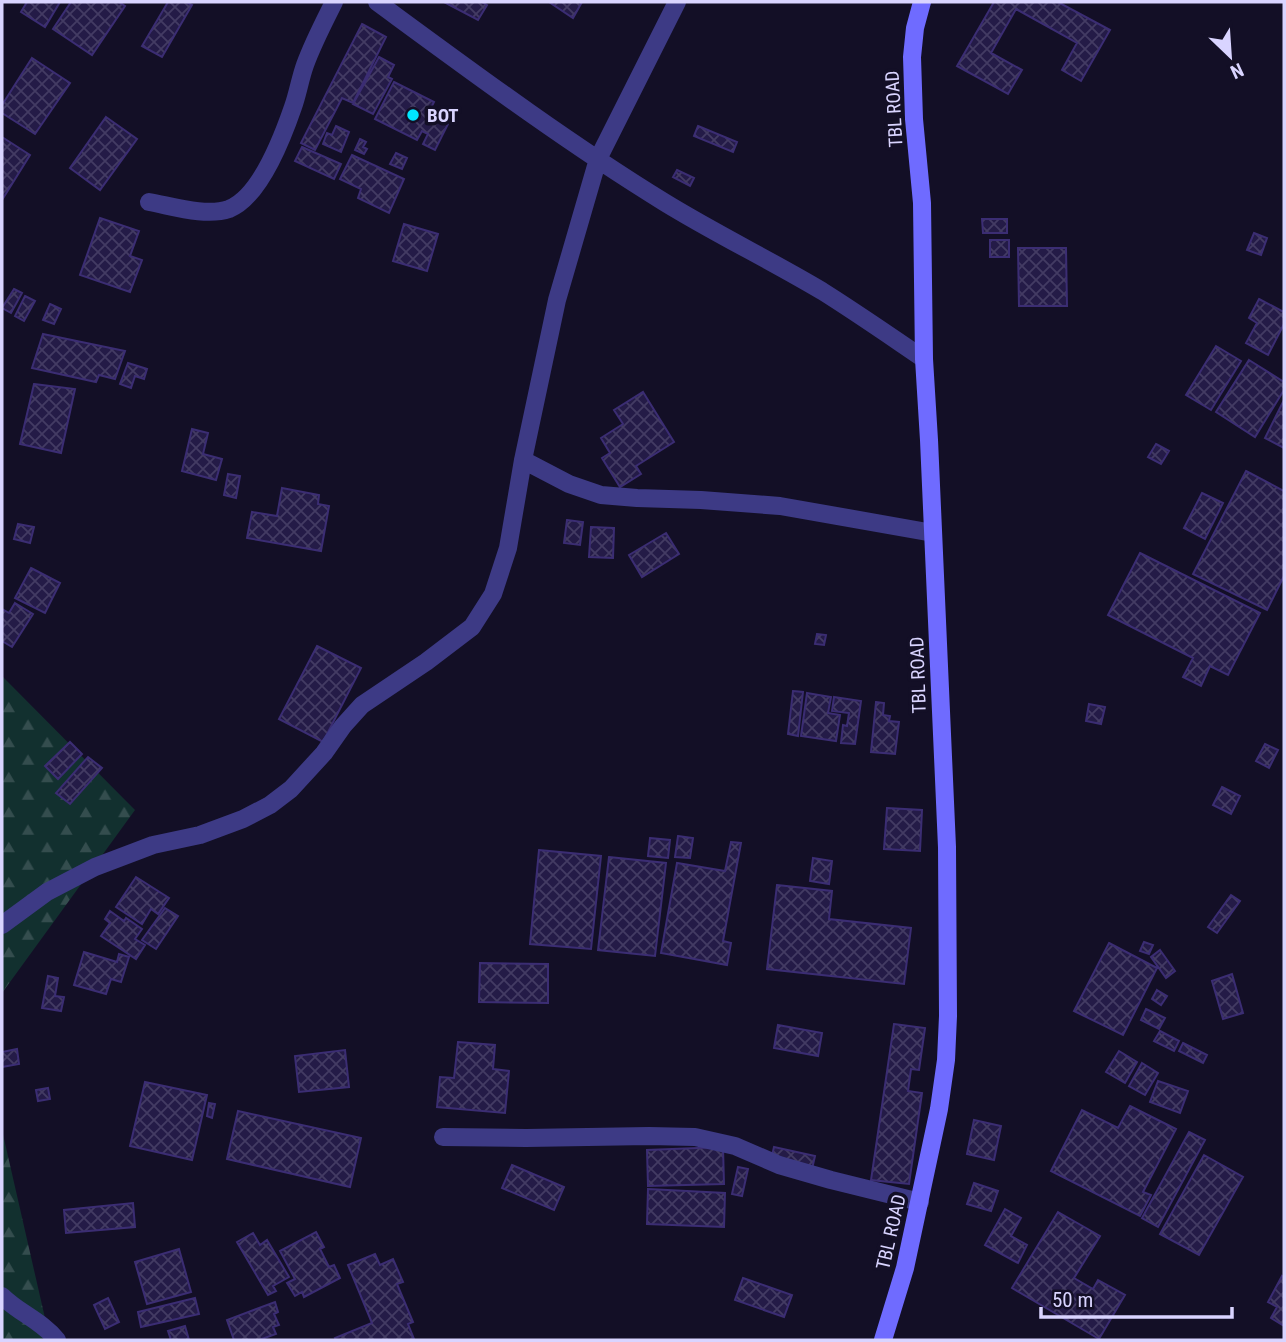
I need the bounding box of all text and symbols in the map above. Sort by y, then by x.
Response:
north arrow [1195,21,1265,91]
text: N [1227,58,1247,84]
street label: TBL ROAD [881,70,907,148]
place label: BOT [427,104,459,127]
marker: BOT [405,107,421,123]
street label: TBL ROAD [905,636,931,714]
street label: TBL ROAD [871,1192,911,1272]
scale bar [1041,1276,1232,1320]
text: 50 m [1052,1288,1093,1312]

